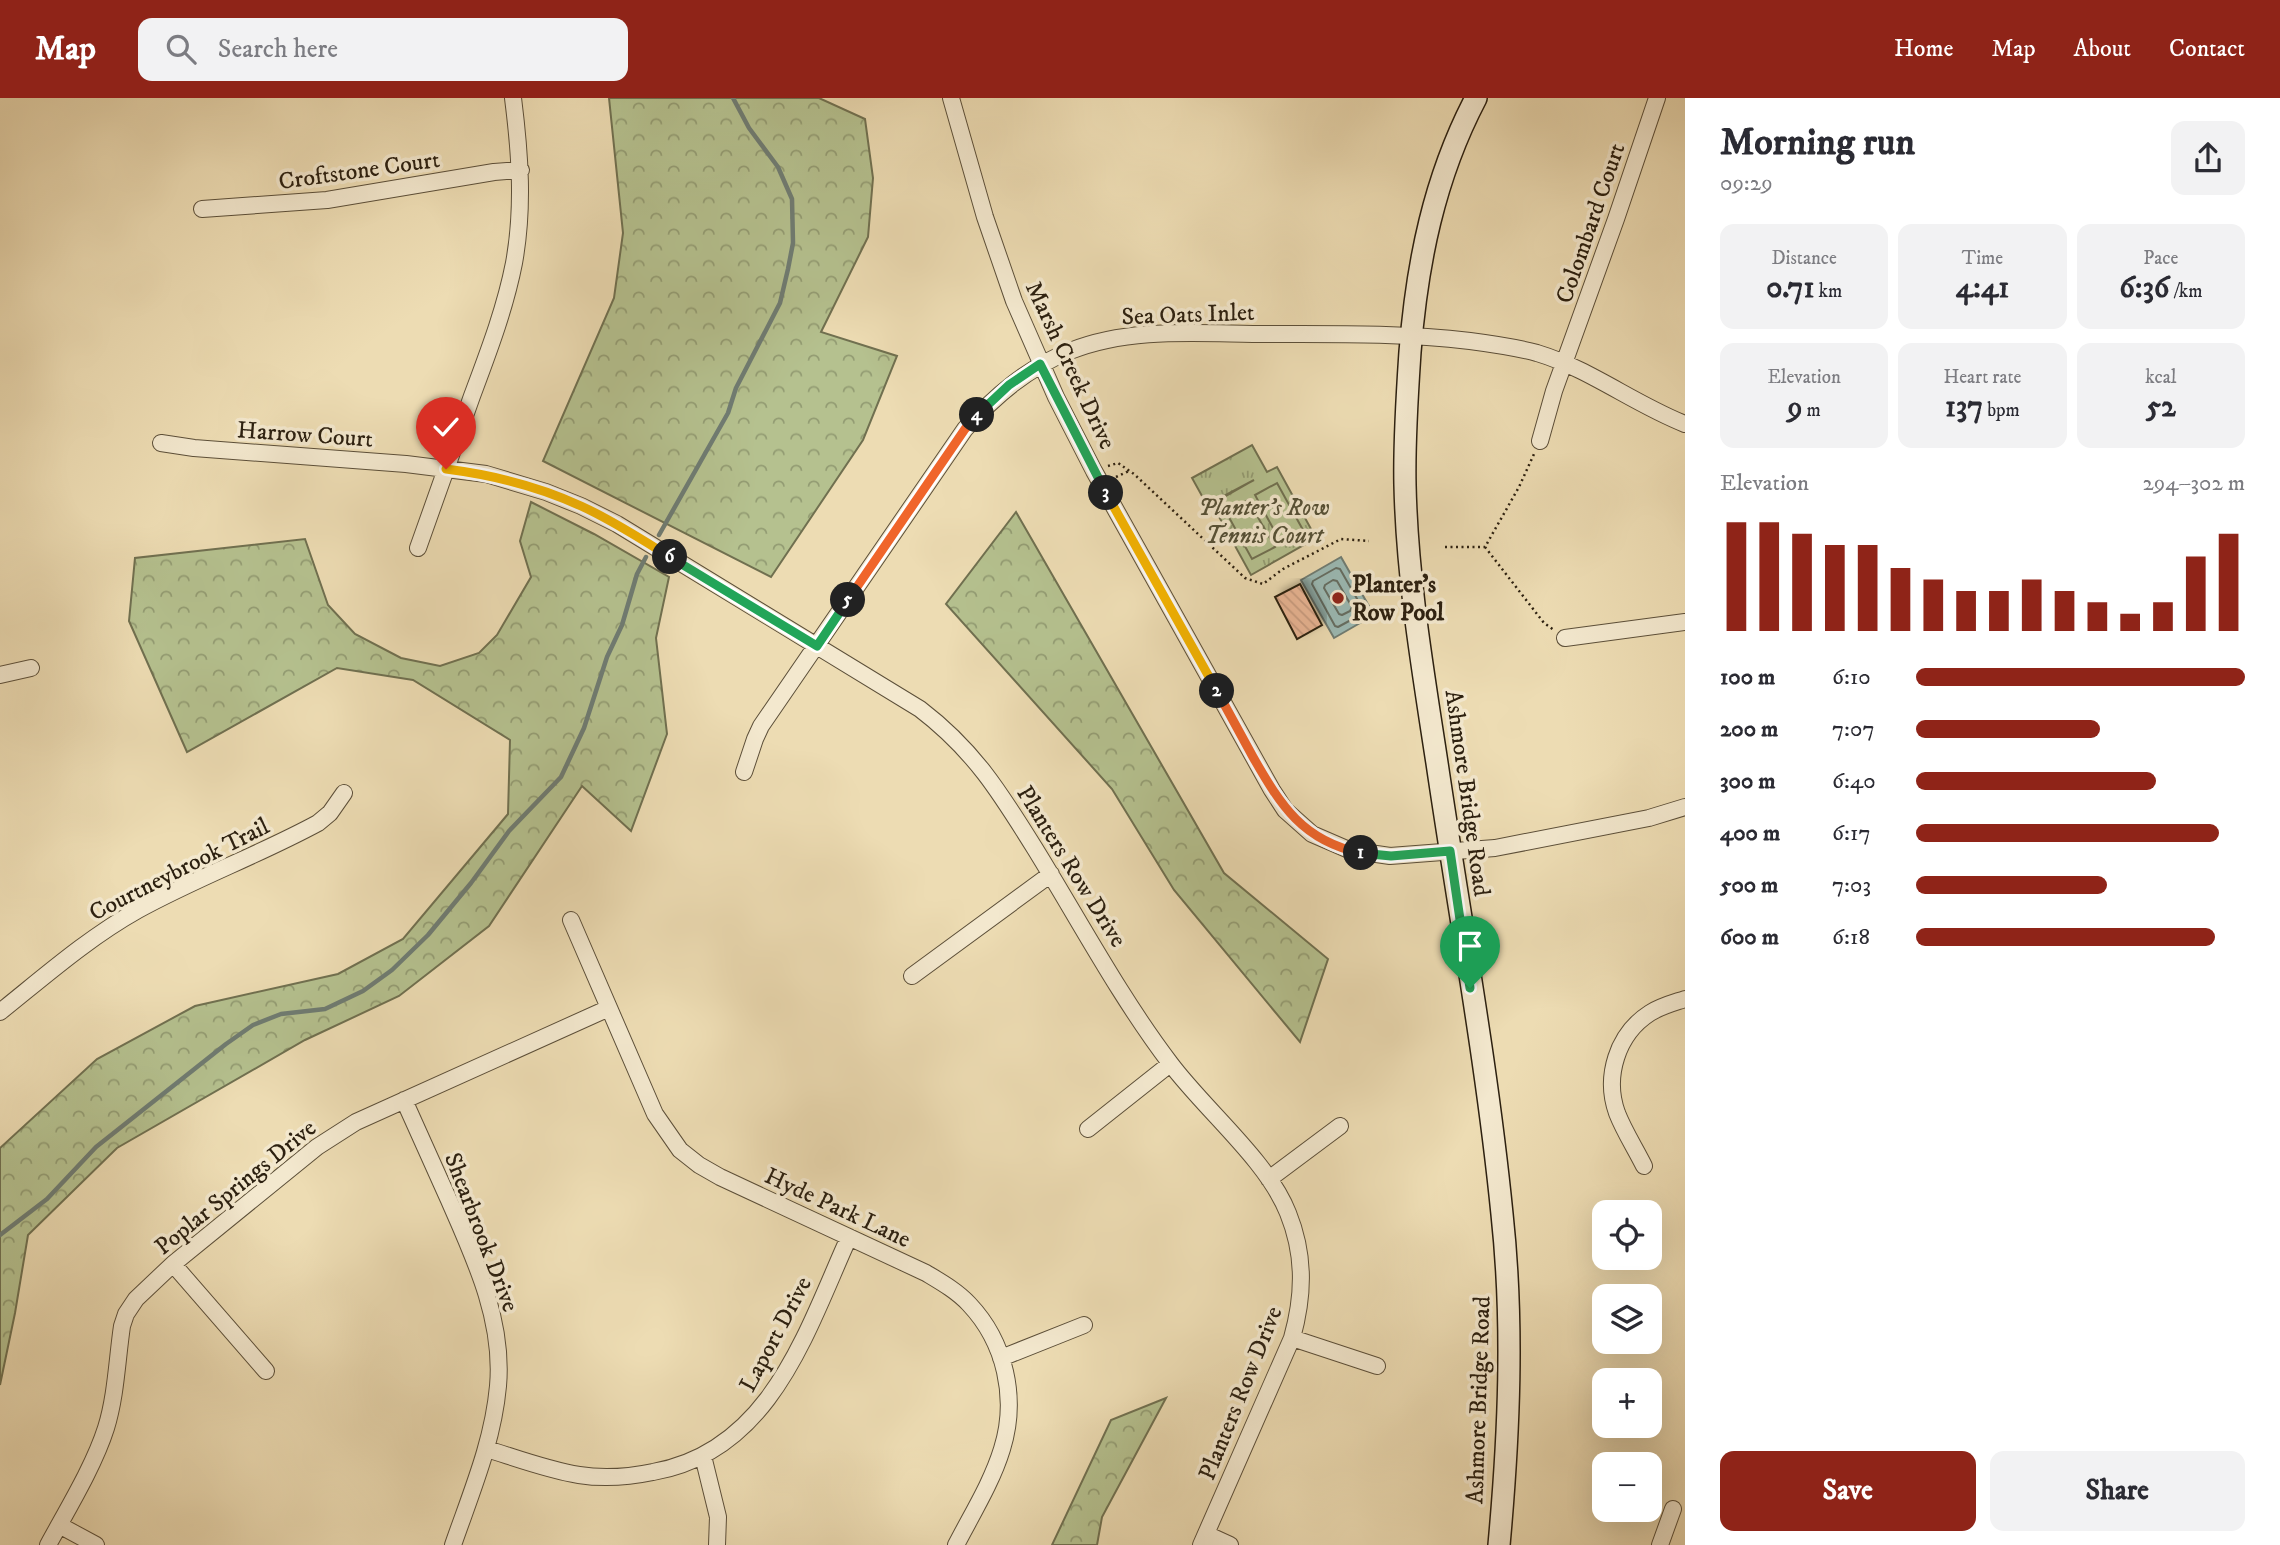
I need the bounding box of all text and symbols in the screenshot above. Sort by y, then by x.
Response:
search box [138,18,628,81]
text: Map [35,29,96,70]
icon: search [162,30,200,68]
text: Search here [218,33,338,66]
text: Home [1894,34,1953,64]
text: Map [1991,34,2036,64]
text: About [2074,34,2131,64]
text: Contact [2169,34,2245,64]
text: Morning run [1720,119,1915,167]
button: share [2171,121,2245,195]
street label: Colombard Court [1549,139,1633,307]
street label: Croftstone Court [277,145,442,197]
text: 09:29 [1720,169,1773,198]
text: Distance [1771,247,1837,270]
text: Time [1962,247,2003,270]
text: Pace [2143,247,2178,270]
text: 0.71 [1766,270,1814,307]
text: 4:41 [1956,270,2009,307]
text: 6:36 [2119,270,2169,307]
street label: Marsh Creek Drive [1018,277,1122,454]
text: km [1814,280,1842,303]
text: /km [2169,280,2202,303]
street label: Sea Oats Inlet [1121,298,1255,332]
text: Elevation [1767,366,1841,389]
text: Heart rate [1944,366,2021,389]
text: kcal [2145,366,2176,389]
text: 9 [1787,389,1802,426]
text: 137 [1945,389,1983,426]
text: 52 [2146,389,2176,426]
pin [416,397,476,469]
pin: 4 [960,398,995,432]
text: m [1802,399,1821,422]
text: bpm [1983,399,2020,422]
text: 4 [971,403,982,426]
icon: check [427,408,465,446]
street label: Harrow Court [236,415,374,455]
text: Elevation [1720,469,1809,498]
text: 294–302 m [2142,469,2245,498]
pin: 3 [1088,476,1124,510]
text: 3 [1102,481,1109,504]
park label: Planter's Row Tennis Court [1198,493,1330,551]
pin: 6 [652,540,688,574]
text: 6 [665,545,674,568]
place label: Planter's Row Pool [1352,570,1445,628]
pin: 5 [830,582,866,618]
text: 5 [843,588,852,611]
marker: Planter's Row Pool [1330,590,1346,606]
text: 100 m [1720,663,1775,692]
text: 6:10 [1832,663,1871,692]
pin: 2 [1200,674,1234,708]
text: 2 [1212,679,1221,702]
street label: Ashmore Bridge Road [1438,688,1496,898]
text: 200 m [1720,715,1778,744]
text: 7:07 [1832,715,1875,744]
text: 300 m [1720,767,1776,796]
text: 6:40 [1832,767,1876,796]
street label: Planters Row Drive [1009,780,1133,953]
street label: Courtneybrook Trail [84,811,275,928]
text: 400 m [1720,819,1780,848]
text: 6:17 [1832,819,1871,848]
pin: 1 [1344,836,1378,870]
text: 1 [1357,841,1364,864]
text: 500 m [1720,871,1778,900]
text: 7:03 [1832,871,1871,900]
pin [1440,916,1500,988]
text: 600 m [1720,923,1779,952]
text: 6:18 [1832,923,1870,952]
icon: arrive [1451,927,1489,965]
street label: Poplar Springs Drive [149,1113,322,1262]
street label: Shearbrook Drive [437,1149,525,1316]
street label: Hyde Park Lane [760,1161,915,1255]
map controls [1592,1200,1662,1522]
button: locate [1592,1200,1662,1270]
street label: Laport Drive [733,1272,819,1397]
button: layers [1592,1284,1662,1354]
street label: Ashmore Bridge Road [1460,1296,1498,1505]
street label: Planters Row Drive [1192,1302,1289,1485]
button: + [1592,1368,1662,1438]
button: Save [1720,1451,1976,1531]
button: Share [1990,1451,2245,1531]
button: − [1592,1452,1662,1522]

